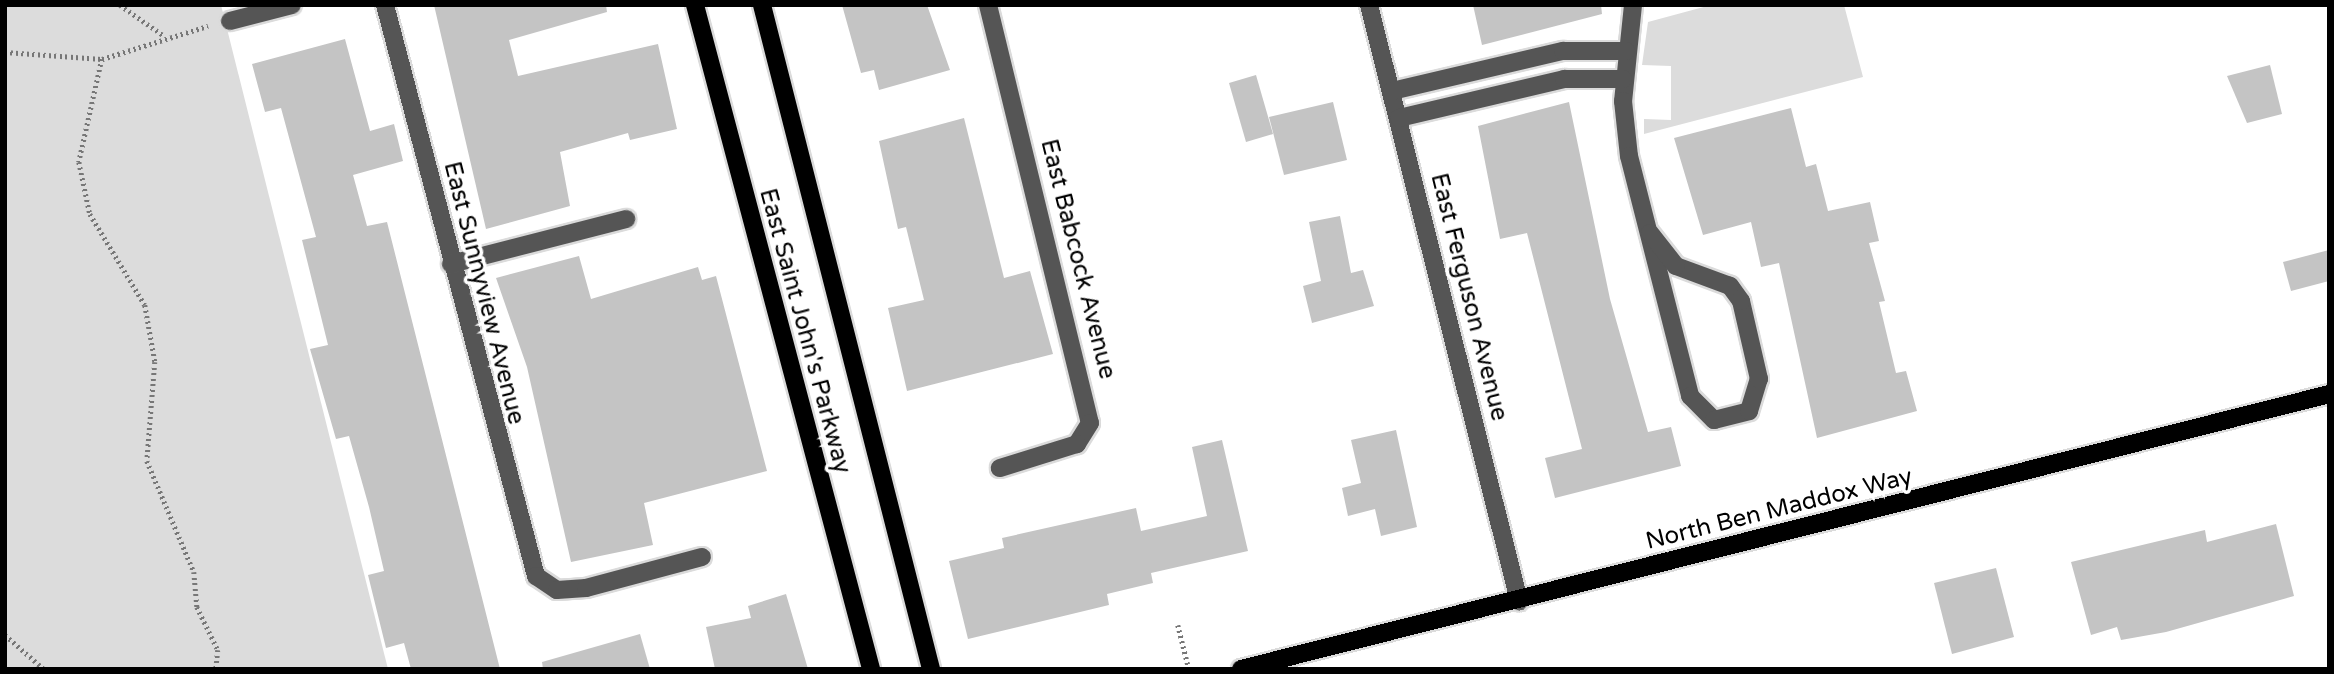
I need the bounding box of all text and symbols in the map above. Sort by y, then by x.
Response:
street label: East Babcock Avenue [1034,136,1122,382]
street label: East Sunnyview Avenue [437,159,531,427]
street label: East Ferguson Avenue [1424,170,1514,424]
street label: East Saint John's Parkway [753,185,857,477]
street label: North Ben Maddox Way [1643,462,1915,556]

